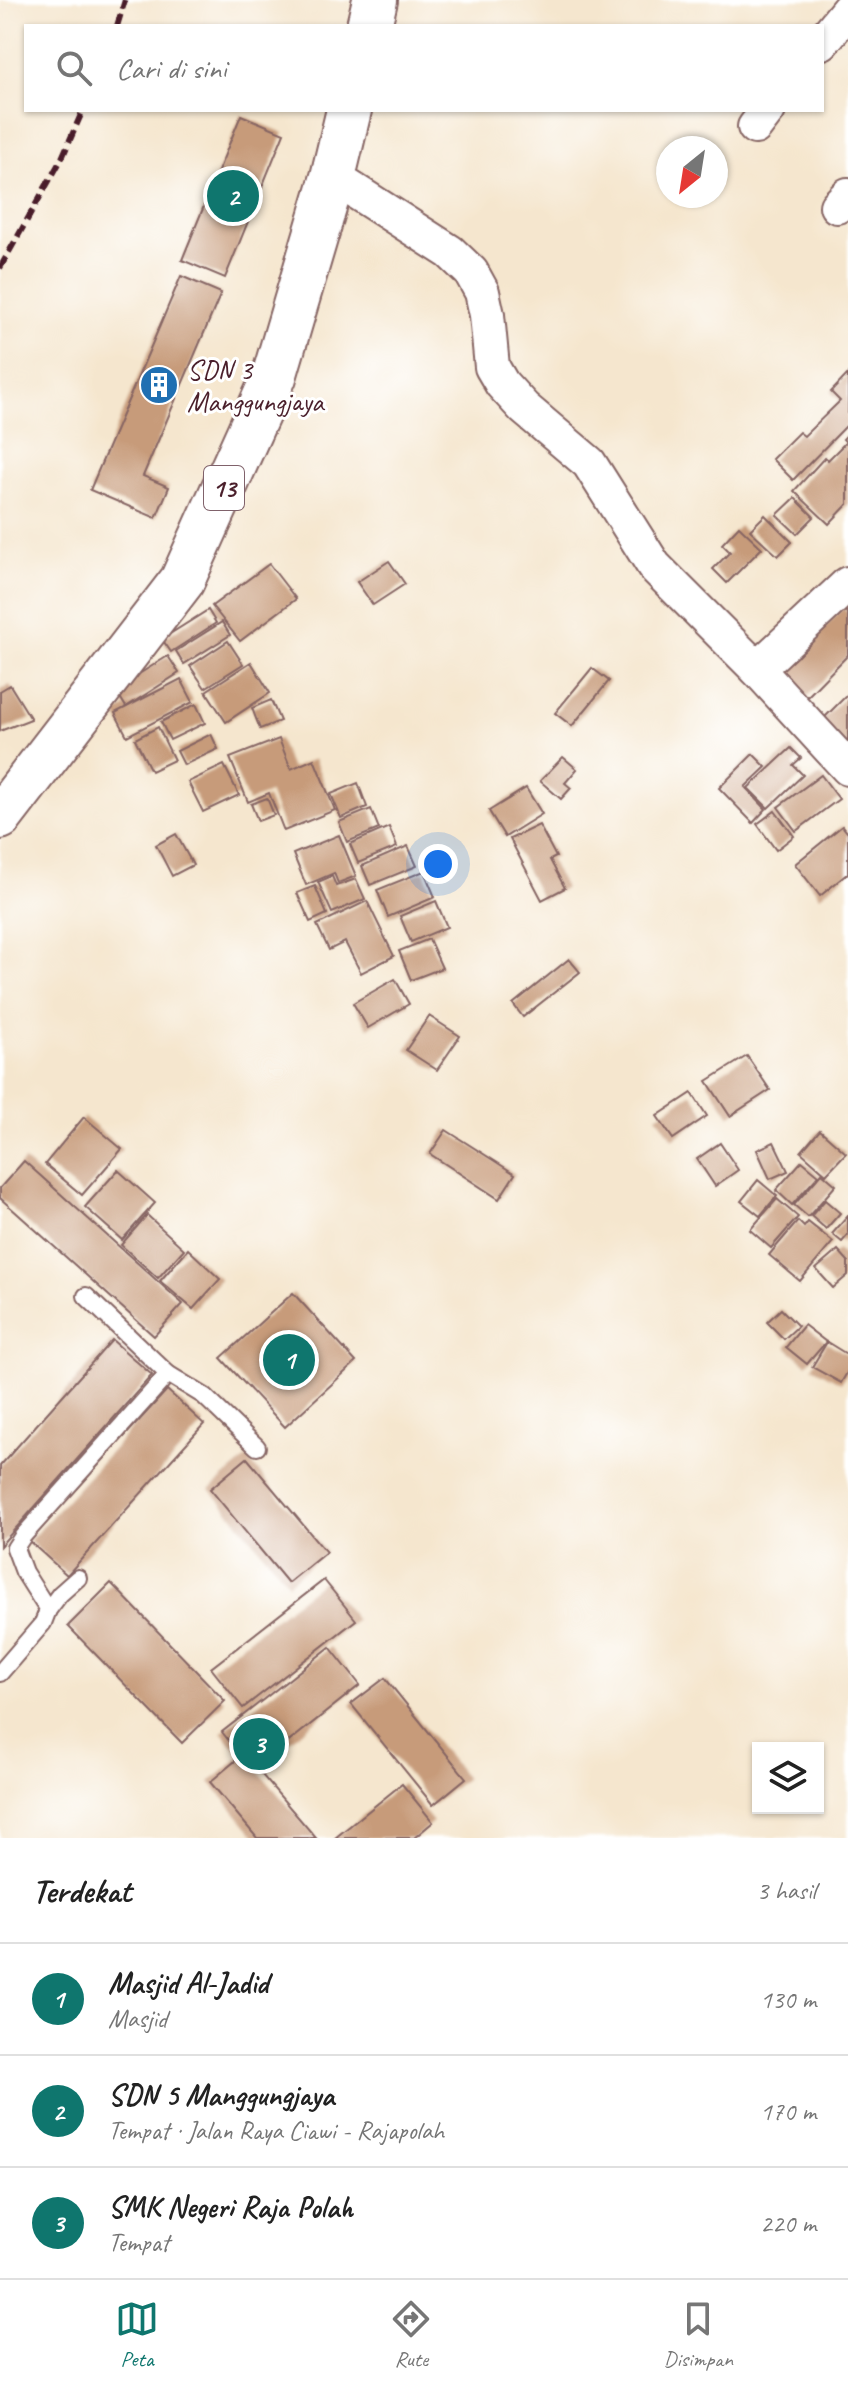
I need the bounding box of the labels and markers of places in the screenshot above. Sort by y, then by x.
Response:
pin: 2 [207,166,259,226]
place label: SDN 3 Manggungjaya [187,352,325,419]
building icon: SDN 3 Manggungjaya [138,364,180,406]
pin: 1 [263,1330,315,1390]
pin: 3 [233,1714,285,1774]

